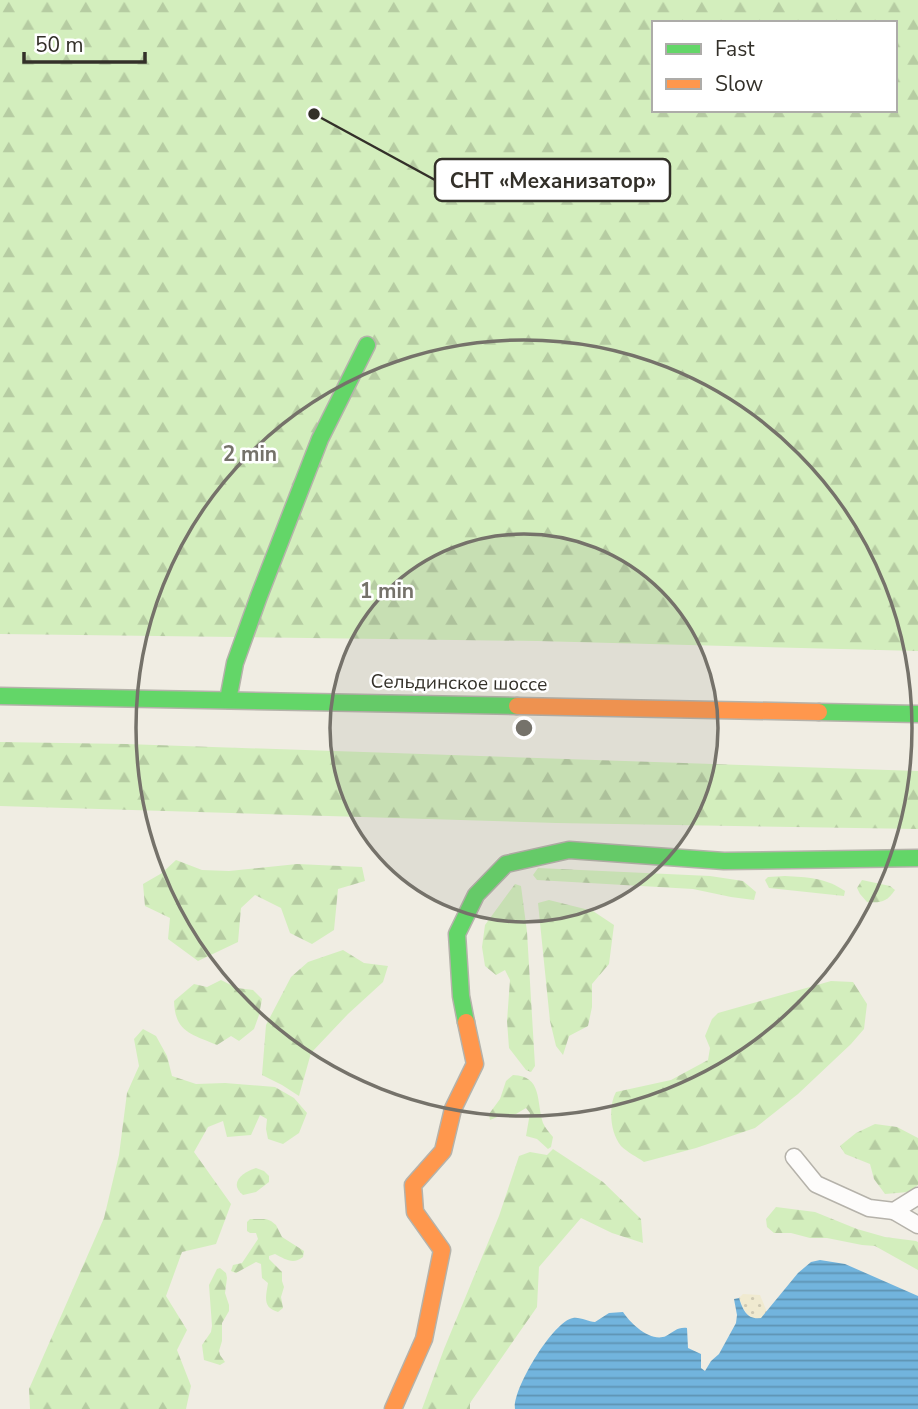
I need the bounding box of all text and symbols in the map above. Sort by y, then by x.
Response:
scale bar [24,21,145,65]
legend [652,21,897,112]
text: 50 m [35,31,84,59]
text: Fast [715,35,755,63]
text: Slow [715,70,764,98]
callout: СНТ «Механизатор» [435,159,670,201]
text: СНТ «Механизатор» [450,167,656,195]
text: 2 min [223,440,277,468]
text: 1 min [360,577,414,605]
street label: Сельдинское шоссе [370,668,548,698]
centre of rings [512,716,536,740]

